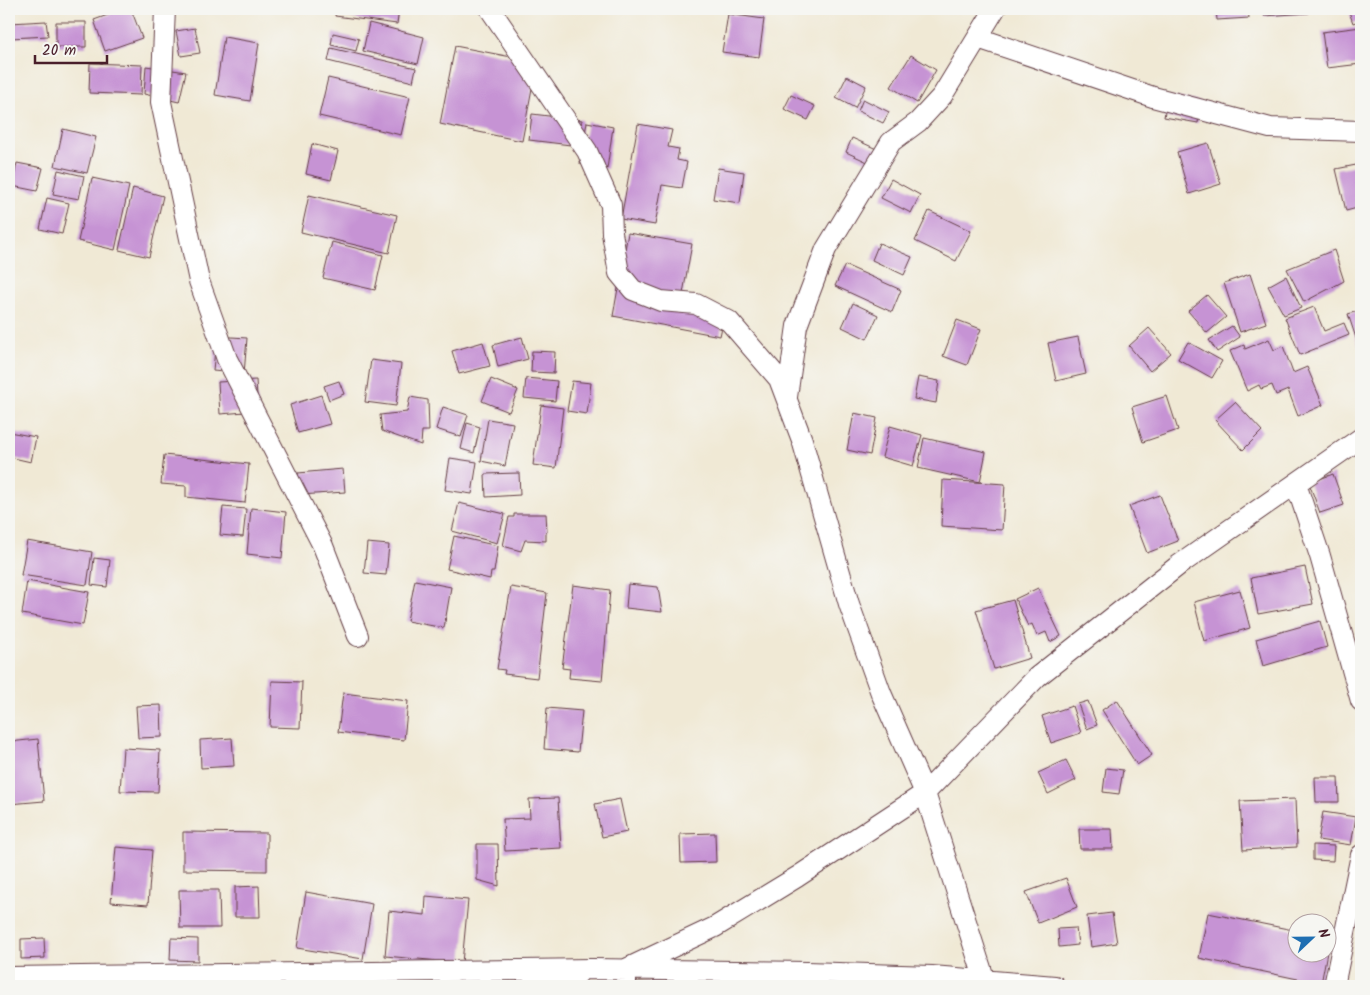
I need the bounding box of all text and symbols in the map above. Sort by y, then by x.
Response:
scale bar [35,32,108,64]
text: 20 m [42,39,76,63]
north arrow [1288,912,1338,962]
text: N [1311,925,1335,942]

